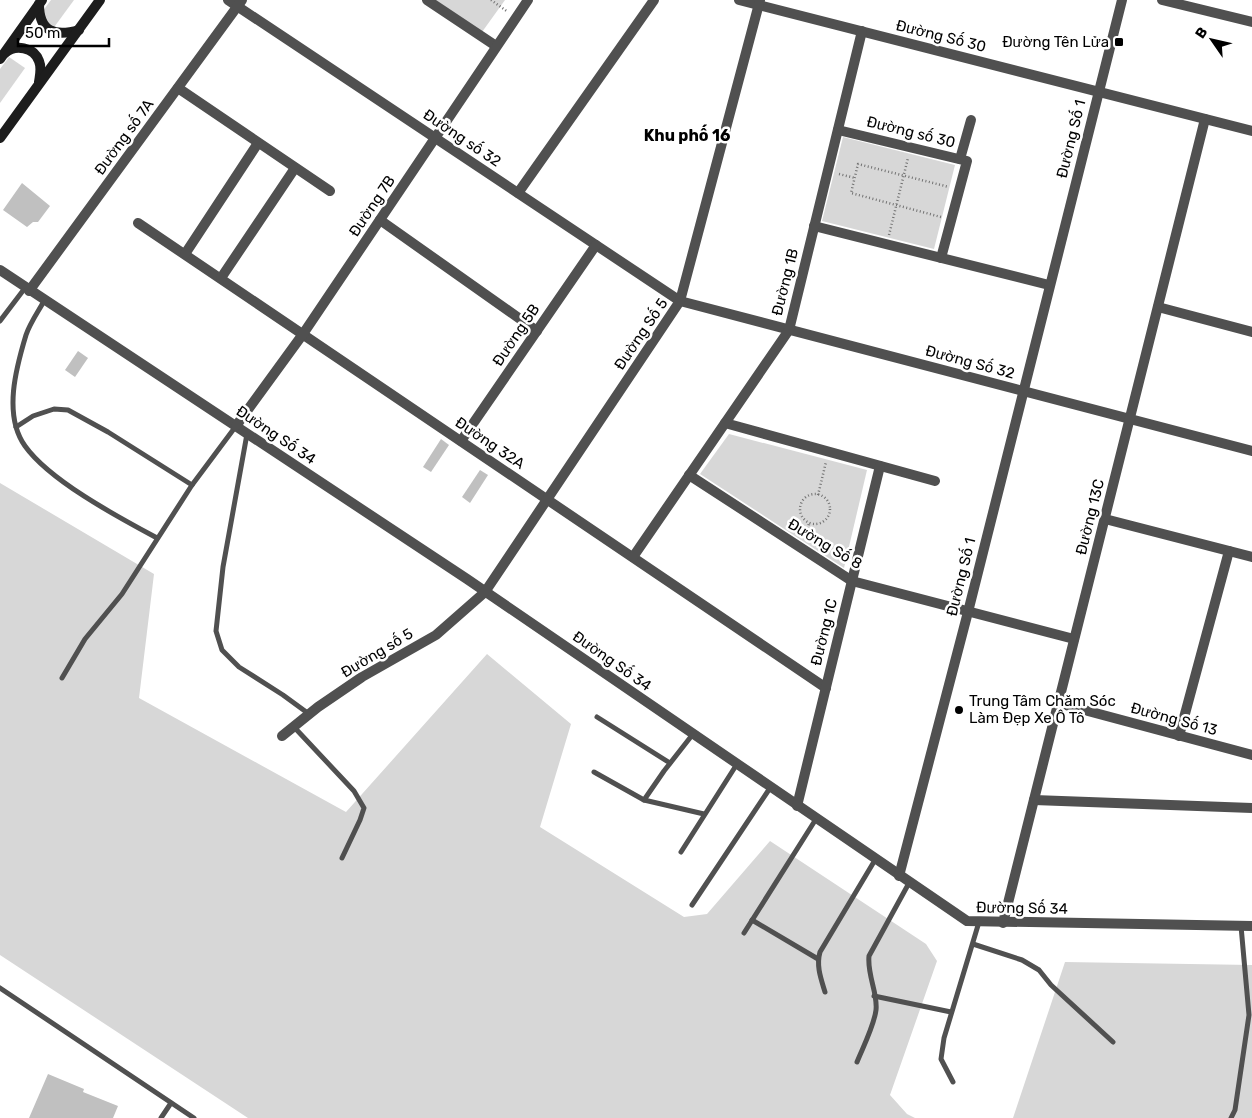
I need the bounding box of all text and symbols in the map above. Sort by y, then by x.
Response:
scale bar [18,15,109,47]
north arrow [1187,15,1237,65]
street label: Đường Số 30 [894,16,988,56]
text: 50 m [25,24,60,42]
text: B [1192,24,1212,42]
place label: Đường Tên Lửa [1002,33,1109,51]
marker: Đường Tên Lửa [1113,36,1125,48]
street label: Đường số 7A [90,96,157,178]
street label: Đường Số 1 [1052,98,1089,180]
street label: Đường số 32 [420,105,505,171]
street label: Đường số 30 [865,112,957,152]
district label: Khu phố 16 [644,124,730,145]
street label: Đường 7B [345,172,399,240]
street label: Đường 1B [768,247,802,317]
street label: Đường Số 5 [610,295,672,373]
street label: Đường 5B [489,301,543,369]
street label: Đường Số 32 [923,341,1017,383]
street label: Đường Số 34 [233,402,319,468]
street label: Đường 32A [452,413,528,473]
street label: Đường 13C [1072,477,1108,557]
street label: Đường Số 8 [785,515,865,573]
street label: Đường Số 1 [942,536,979,618]
street label: Đường 1C [807,597,841,667]
street label: Đường số 5 [338,624,416,682]
street label: Đường Số 34 [569,627,655,695]
place label: Trung Tâm Chăm Sóc Làm Đẹp Xe Ô Tô [969,692,1116,727]
street label: Đường Số 13 [1129,699,1219,739]
marker: Trung Tâm Chăm Sóc Làm Đẹp Xe Ô Tô [953,704,965,716]
street label: Đường Số 34 [976,898,1068,918]

